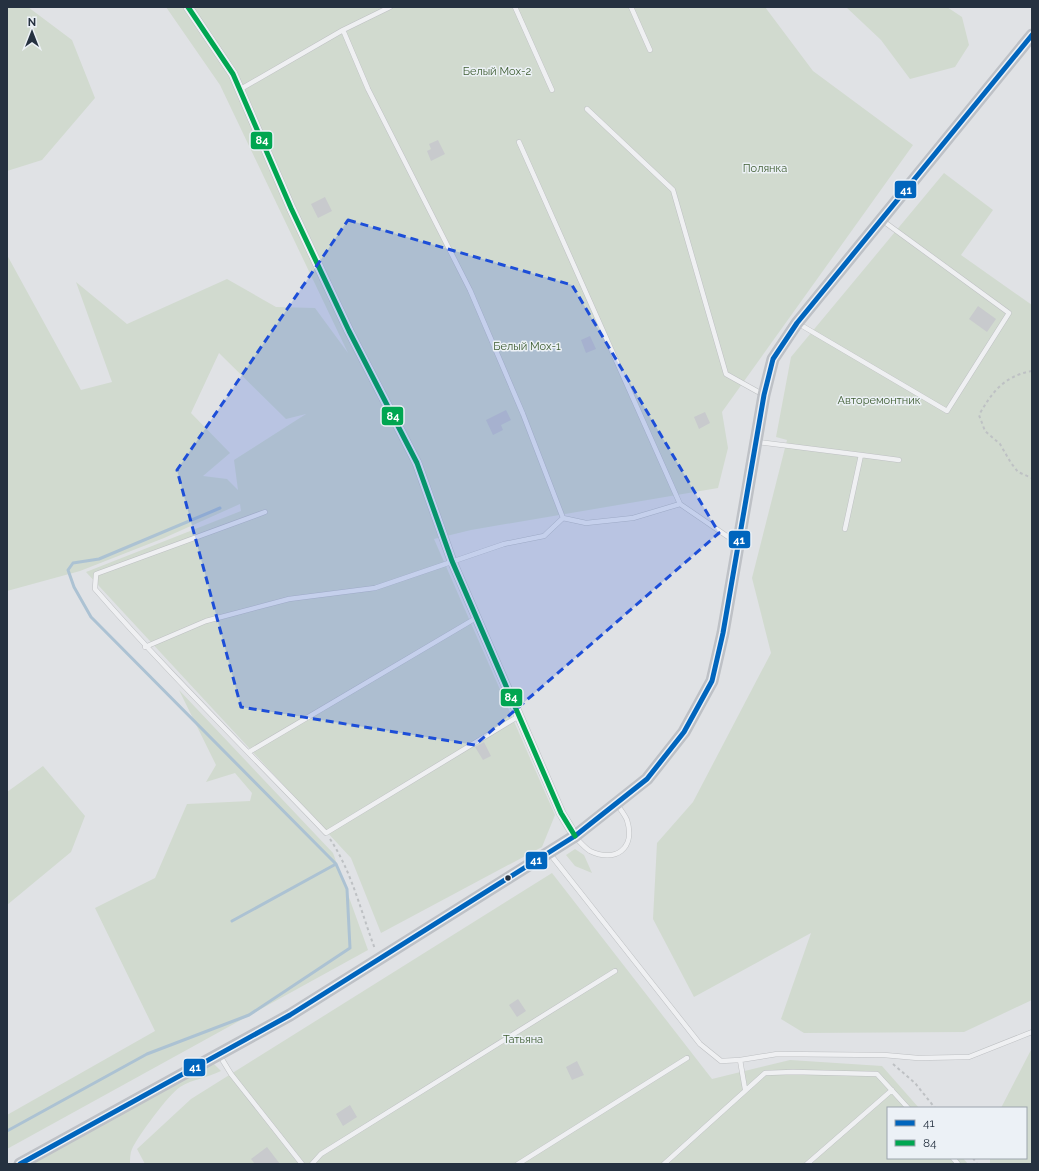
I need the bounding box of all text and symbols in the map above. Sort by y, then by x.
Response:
north arrow [12,12,52,52]
text: N [28,16,36,29]
park label: Белый Мох-2 [463,65,531,78]
line badge: 84 [250,131,273,150]
text: 84 [256,134,268,147]
park label: Полянка [743,162,787,175]
line badge: 41 [894,180,917,199]
text: 41 [900,184,912,197]
park label: Белый Мох-1 [493,340,561,353]
park label: Авторемонтник [838,394,921,407]
line badge: 84 [381,406,404,426]
text: 84 [387,410,399,423]
line badge: 41 [728,530,751,549]
text: 41 [733,534,745,547]
line badge: 84 [500,688,523,707]
text: 84 [505,691,517,704]
line badge: 41 [525,851,548,870]
text: 41 [530,854,542,867]
unlabelled marker [503,873,513,883]
park label: Татьяна [503,1033,543,1046]
line badge: 41 [183,1058,206,1077]
text: 41 [189,1061,201,1074]
legend [887,1107,1027,1159]
text: 41 [923,1116,935,1130]
text: 84 [923,1136,937,1150]

